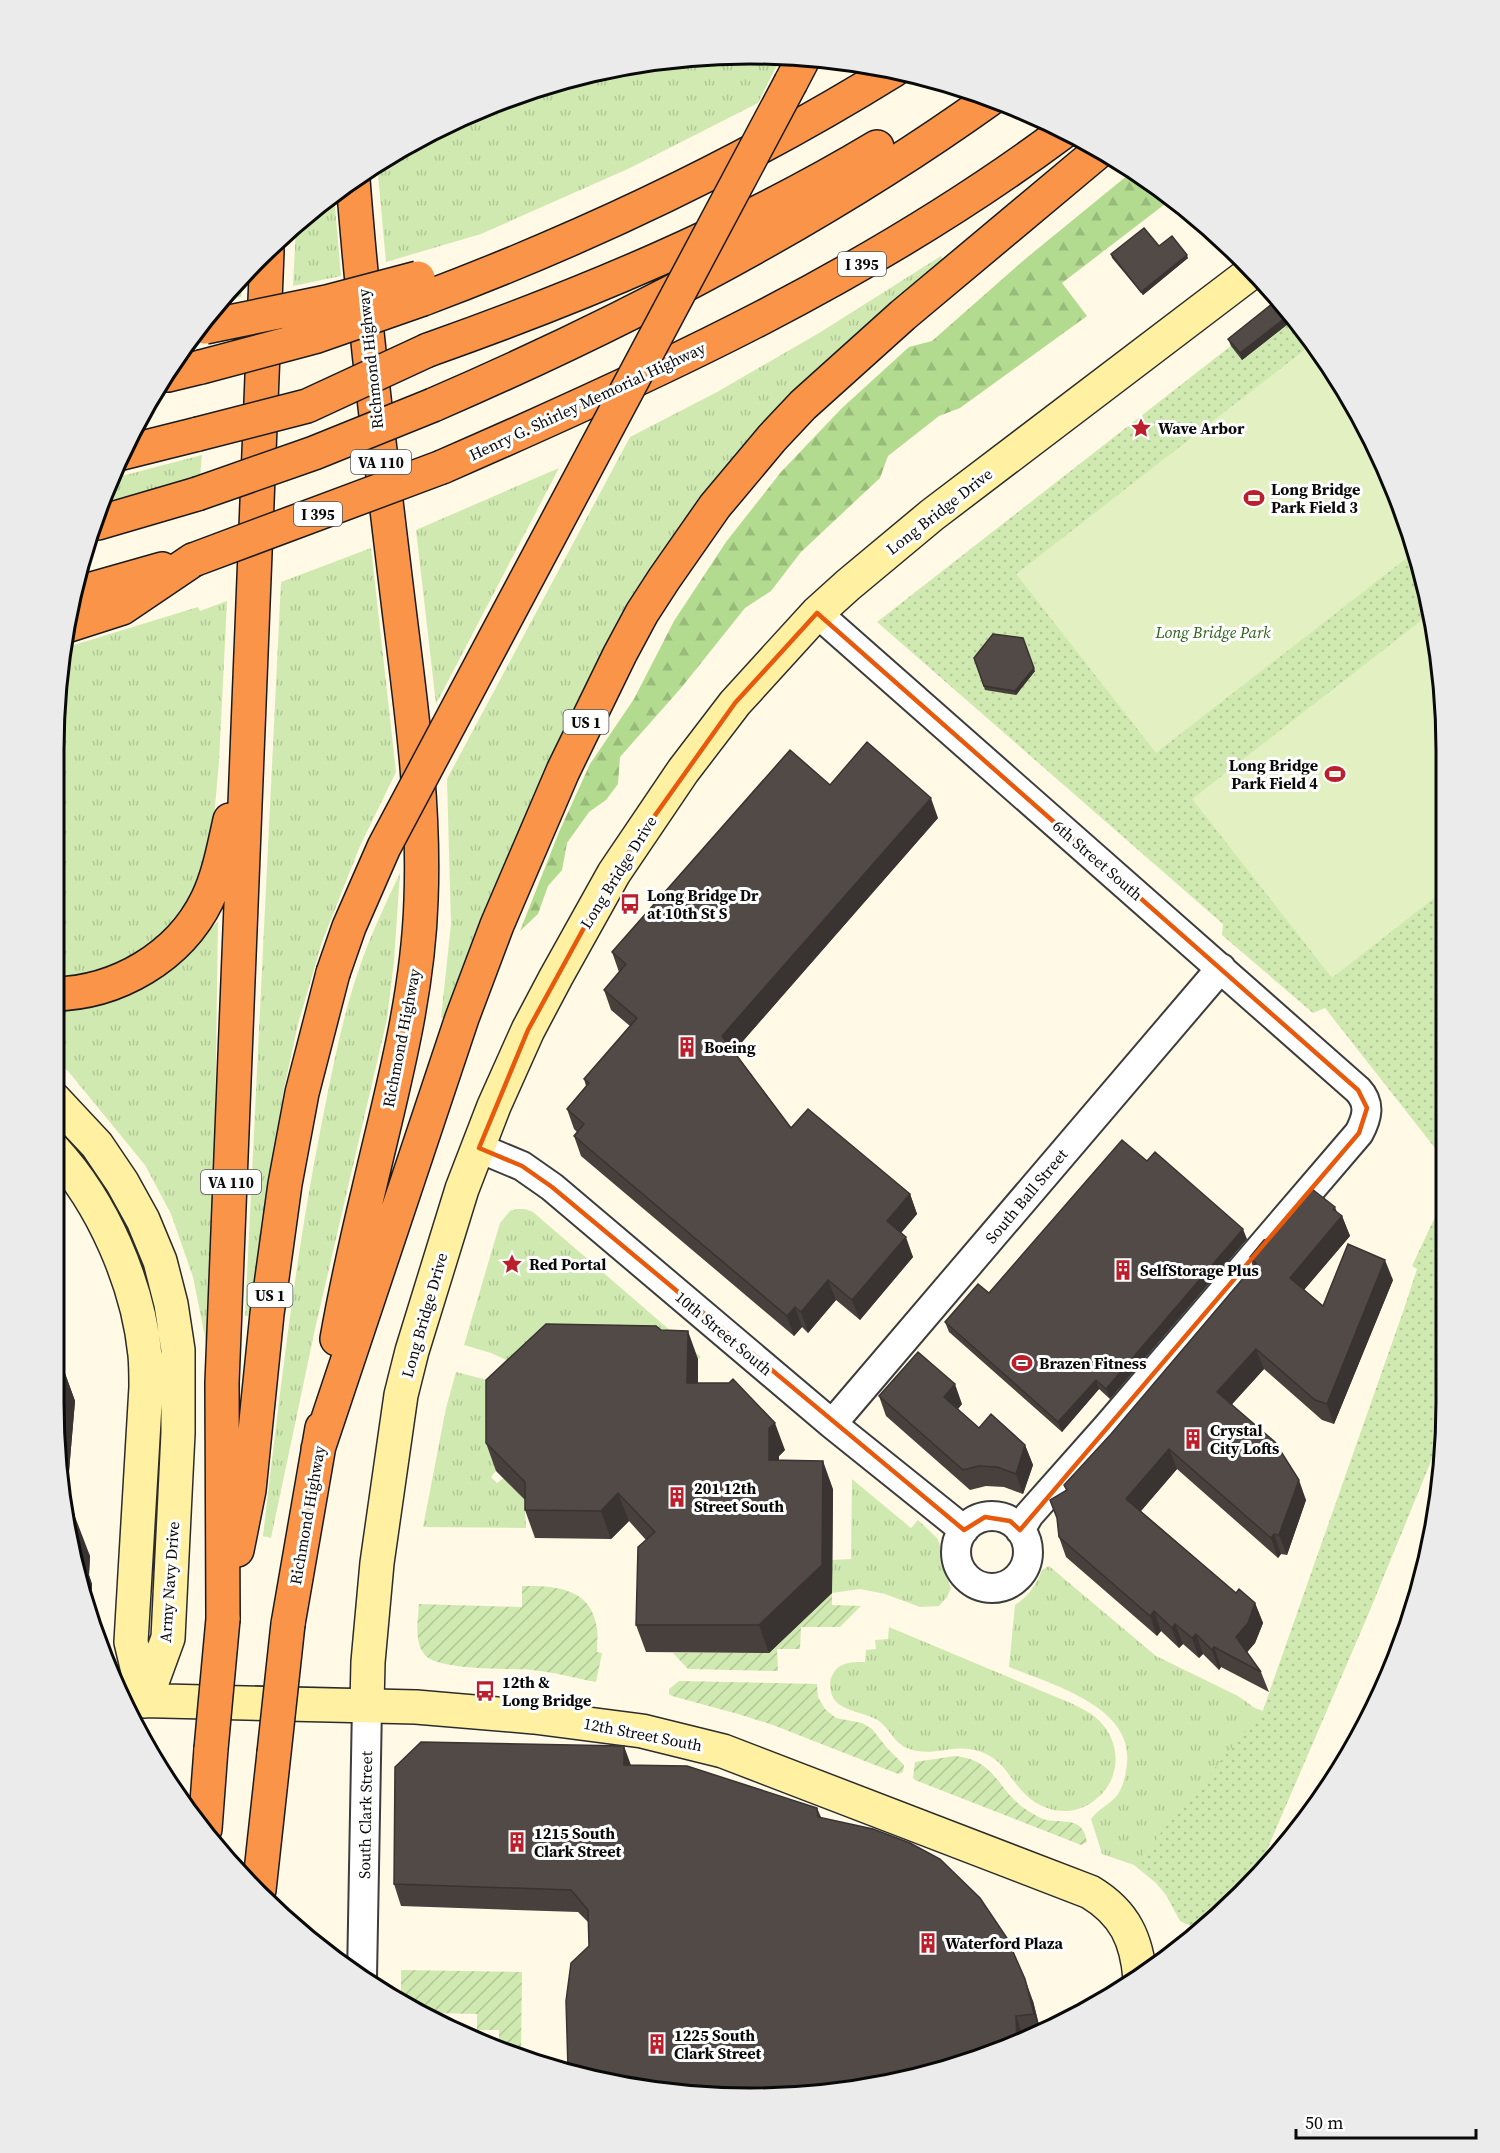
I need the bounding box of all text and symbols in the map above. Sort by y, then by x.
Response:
road number: I 395 [838,252,886,276]
street label: Richmond Highway [352,287,388,430]
street label: Henry G. Shirley Memorial Highway [465,336,709,466]
place icon: Wave Arbor [1129,416,1153,440]
place label: Wave Arbor [1158,417,1245,439]
road number: VA 110 [351,450,411,474]
street label: Long Bridge Drive [881,463,997,559]
place label: Long Bridge Park Field 3 [1271,478,1360,518]
sports icon: Long Bridge Park Field 3 [1242,486,1266,510]
road number: I 395 [294,502,342,526]
park label: Long Bridge Park [1154,621,1271,643]
road number: US 1 [564,710,608,734]
place label: Long Bridge Park Field 4 [1229,754,1318,794]
sports icon: Long Bridge Park Field 4 [1323,762,1347,786]
street label: Long Bridge Drive [574,811,662,933]
street label: 6th Street South [1048,815,1148,905]
place label: Long Bridge Dr at 10th St S [647,884,759,924]
bus stop icon: Long Bridge Dr at 10th St S [618,892,642,916]
street label: Richmond Highway [377,966,425,1109]
building icon: Boeing [675,1035,699,1059]
place label: Boeing [704,1036,756,1058]
street label: South Ball Street [980,1143,1073,1248]
road number: VA 110 [201,1170,261,1194]
street label: Long Bridge Drive [396,1250,452,1380]
place icon: Red Portal [500,1252,524,1276]
place label: Red Portal [529,1253,606,1275]
building icon: SelfStorage Plus [1111,1258,1135,1282]
place label: SelfStorage Plus [1140,1259,1259,1281]
road number: US 1 [248,1283,292,1307]
street label: 10th Street South [671,1286,778,1380]
sports icon: Brazen Fitness [1010,1351,1034,1375]
place label: Brazen Fitness [1039,1352,1146,1374]
place label: Crystal City Lofts [1210,1419,1279,1459]
building icon: Crystal City Lofts [1181,1427,1205,1451]
street label: Richmond Highway [284,1443,330,1586]
place label: 201 12th Street South [694,1477,784,1517]
building icon: 201 12th Street South [665,1485,689,1509]
street label: Army Navy Drive [154,1521,184,1643]
place label: 12th & Long Bridge [502,1671,591,1711]
bus stop icon: 12th & Long Bridge [473,1679,497,1703]
street label: 12th Street South [582,1712,705,1756]
street label: South Clark Street [353,1750,377,1879]
place label: 1215 South Clark Street [534,1822,622,1862]
building icon: 1215 South Clark Street [505,1830,529,1854]
building icon: Waterford Plaza [916,1931,940,1955]
place label: Waterford Plaza [945,1932,1064,1954]
place label: 1225 South Clark Street [674,2024,762,2064]
building icon: 1225 South Clark Street [645,2032,669,2056]
scale bar [1296,2102,1476,2140]
text: 50 m [1305,2110,1343,2135]

